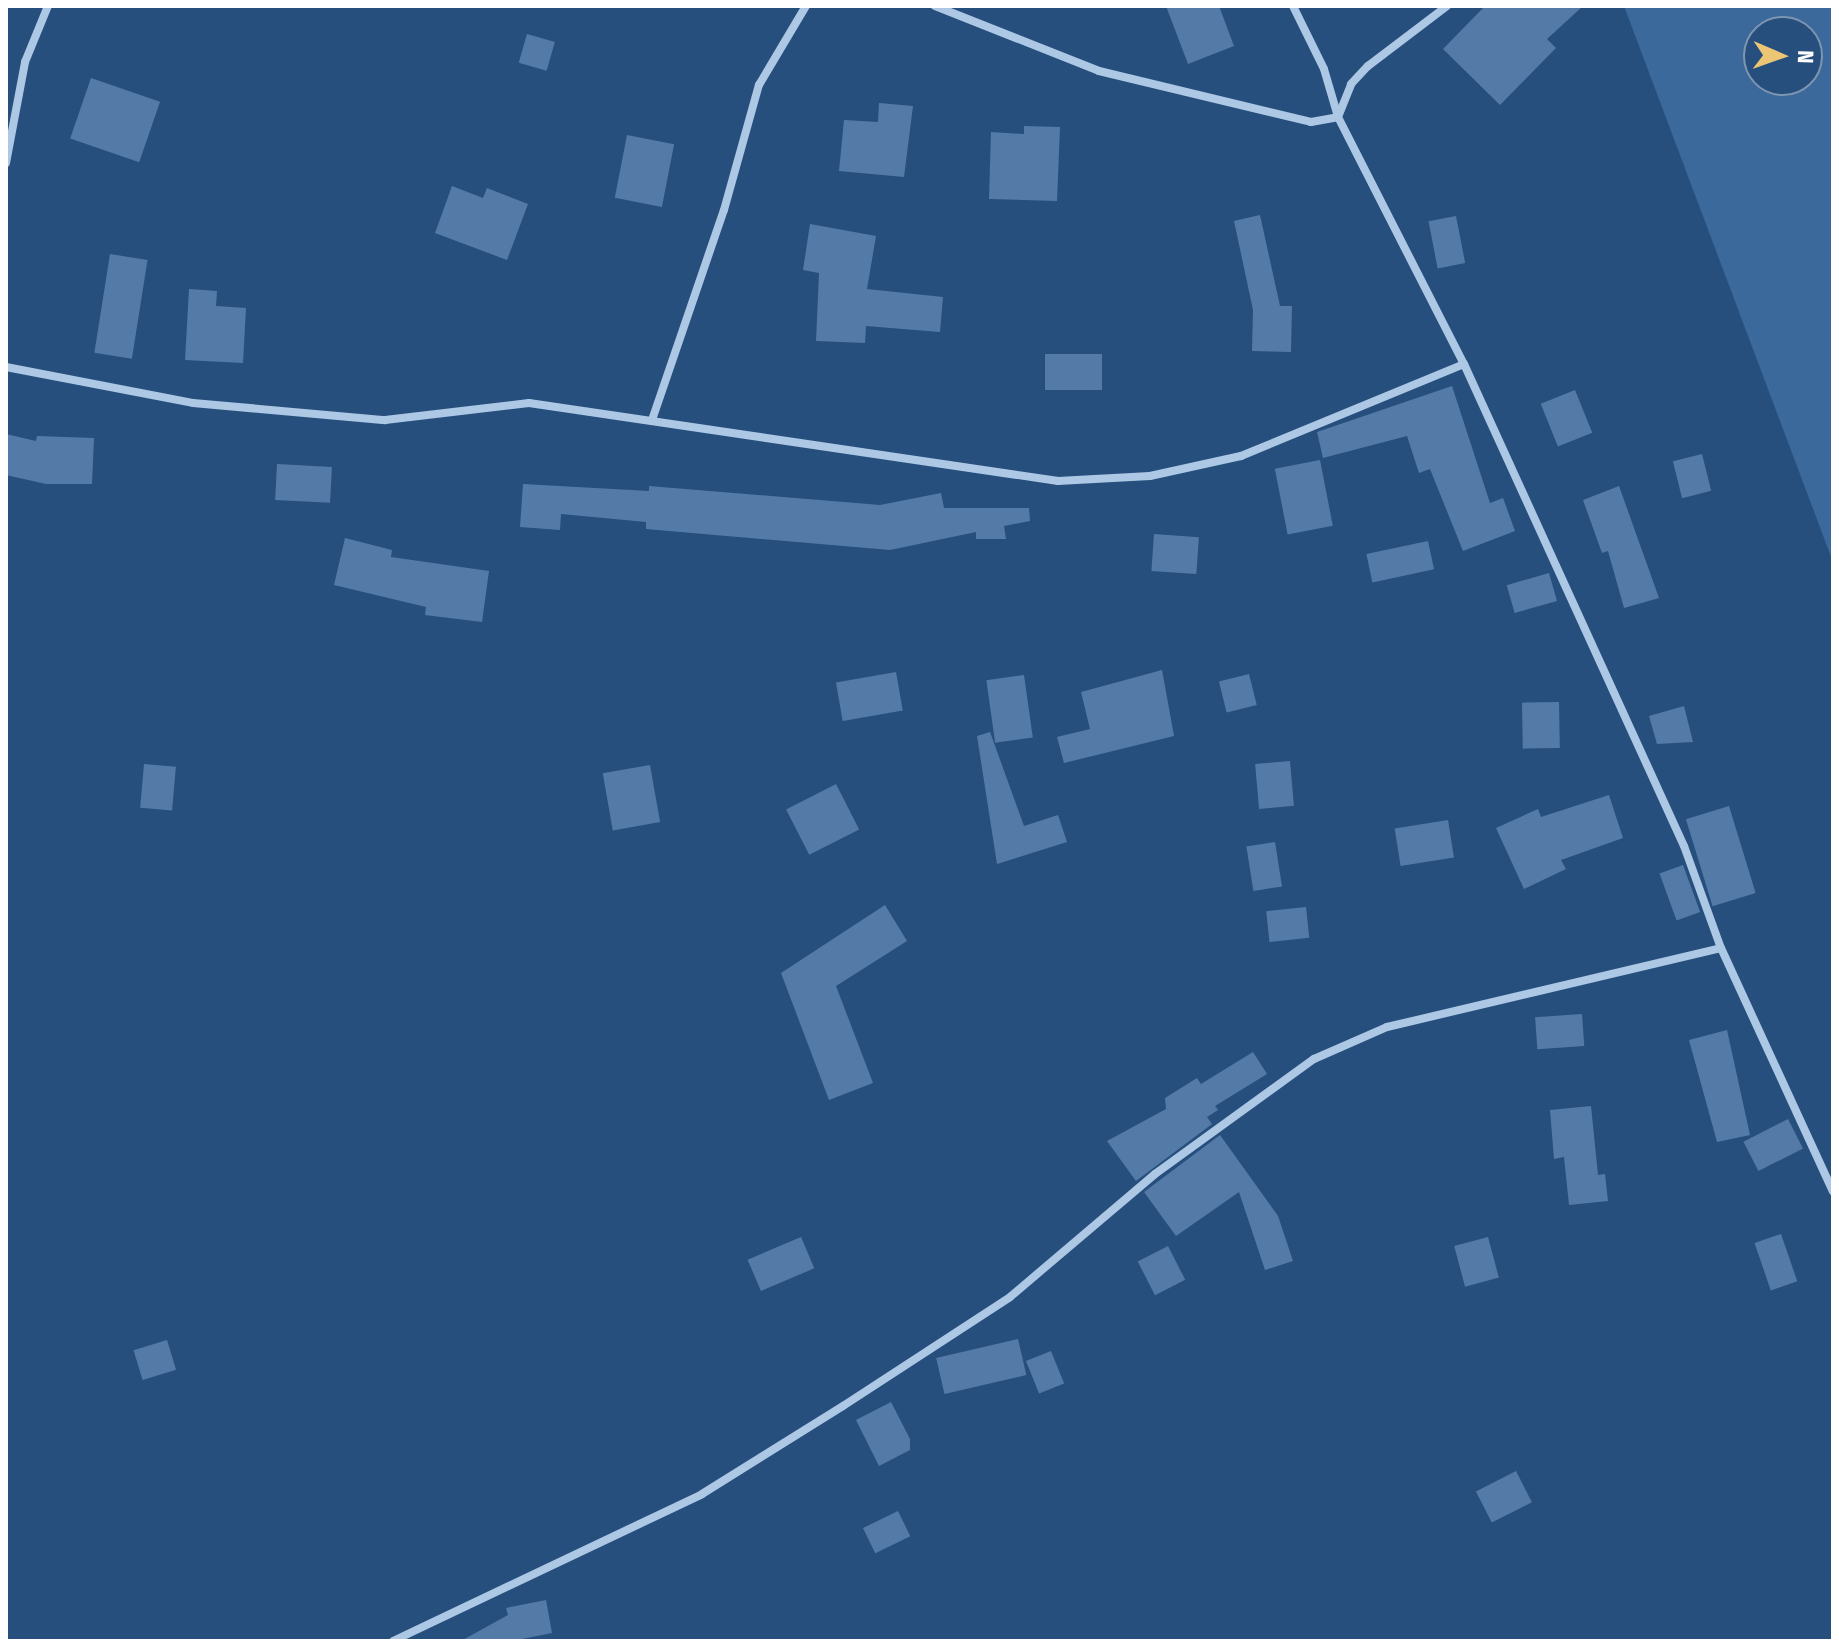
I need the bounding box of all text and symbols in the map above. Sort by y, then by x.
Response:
north arrow [1743,16,1823,96]
text: N [1792,50,1819,64]

